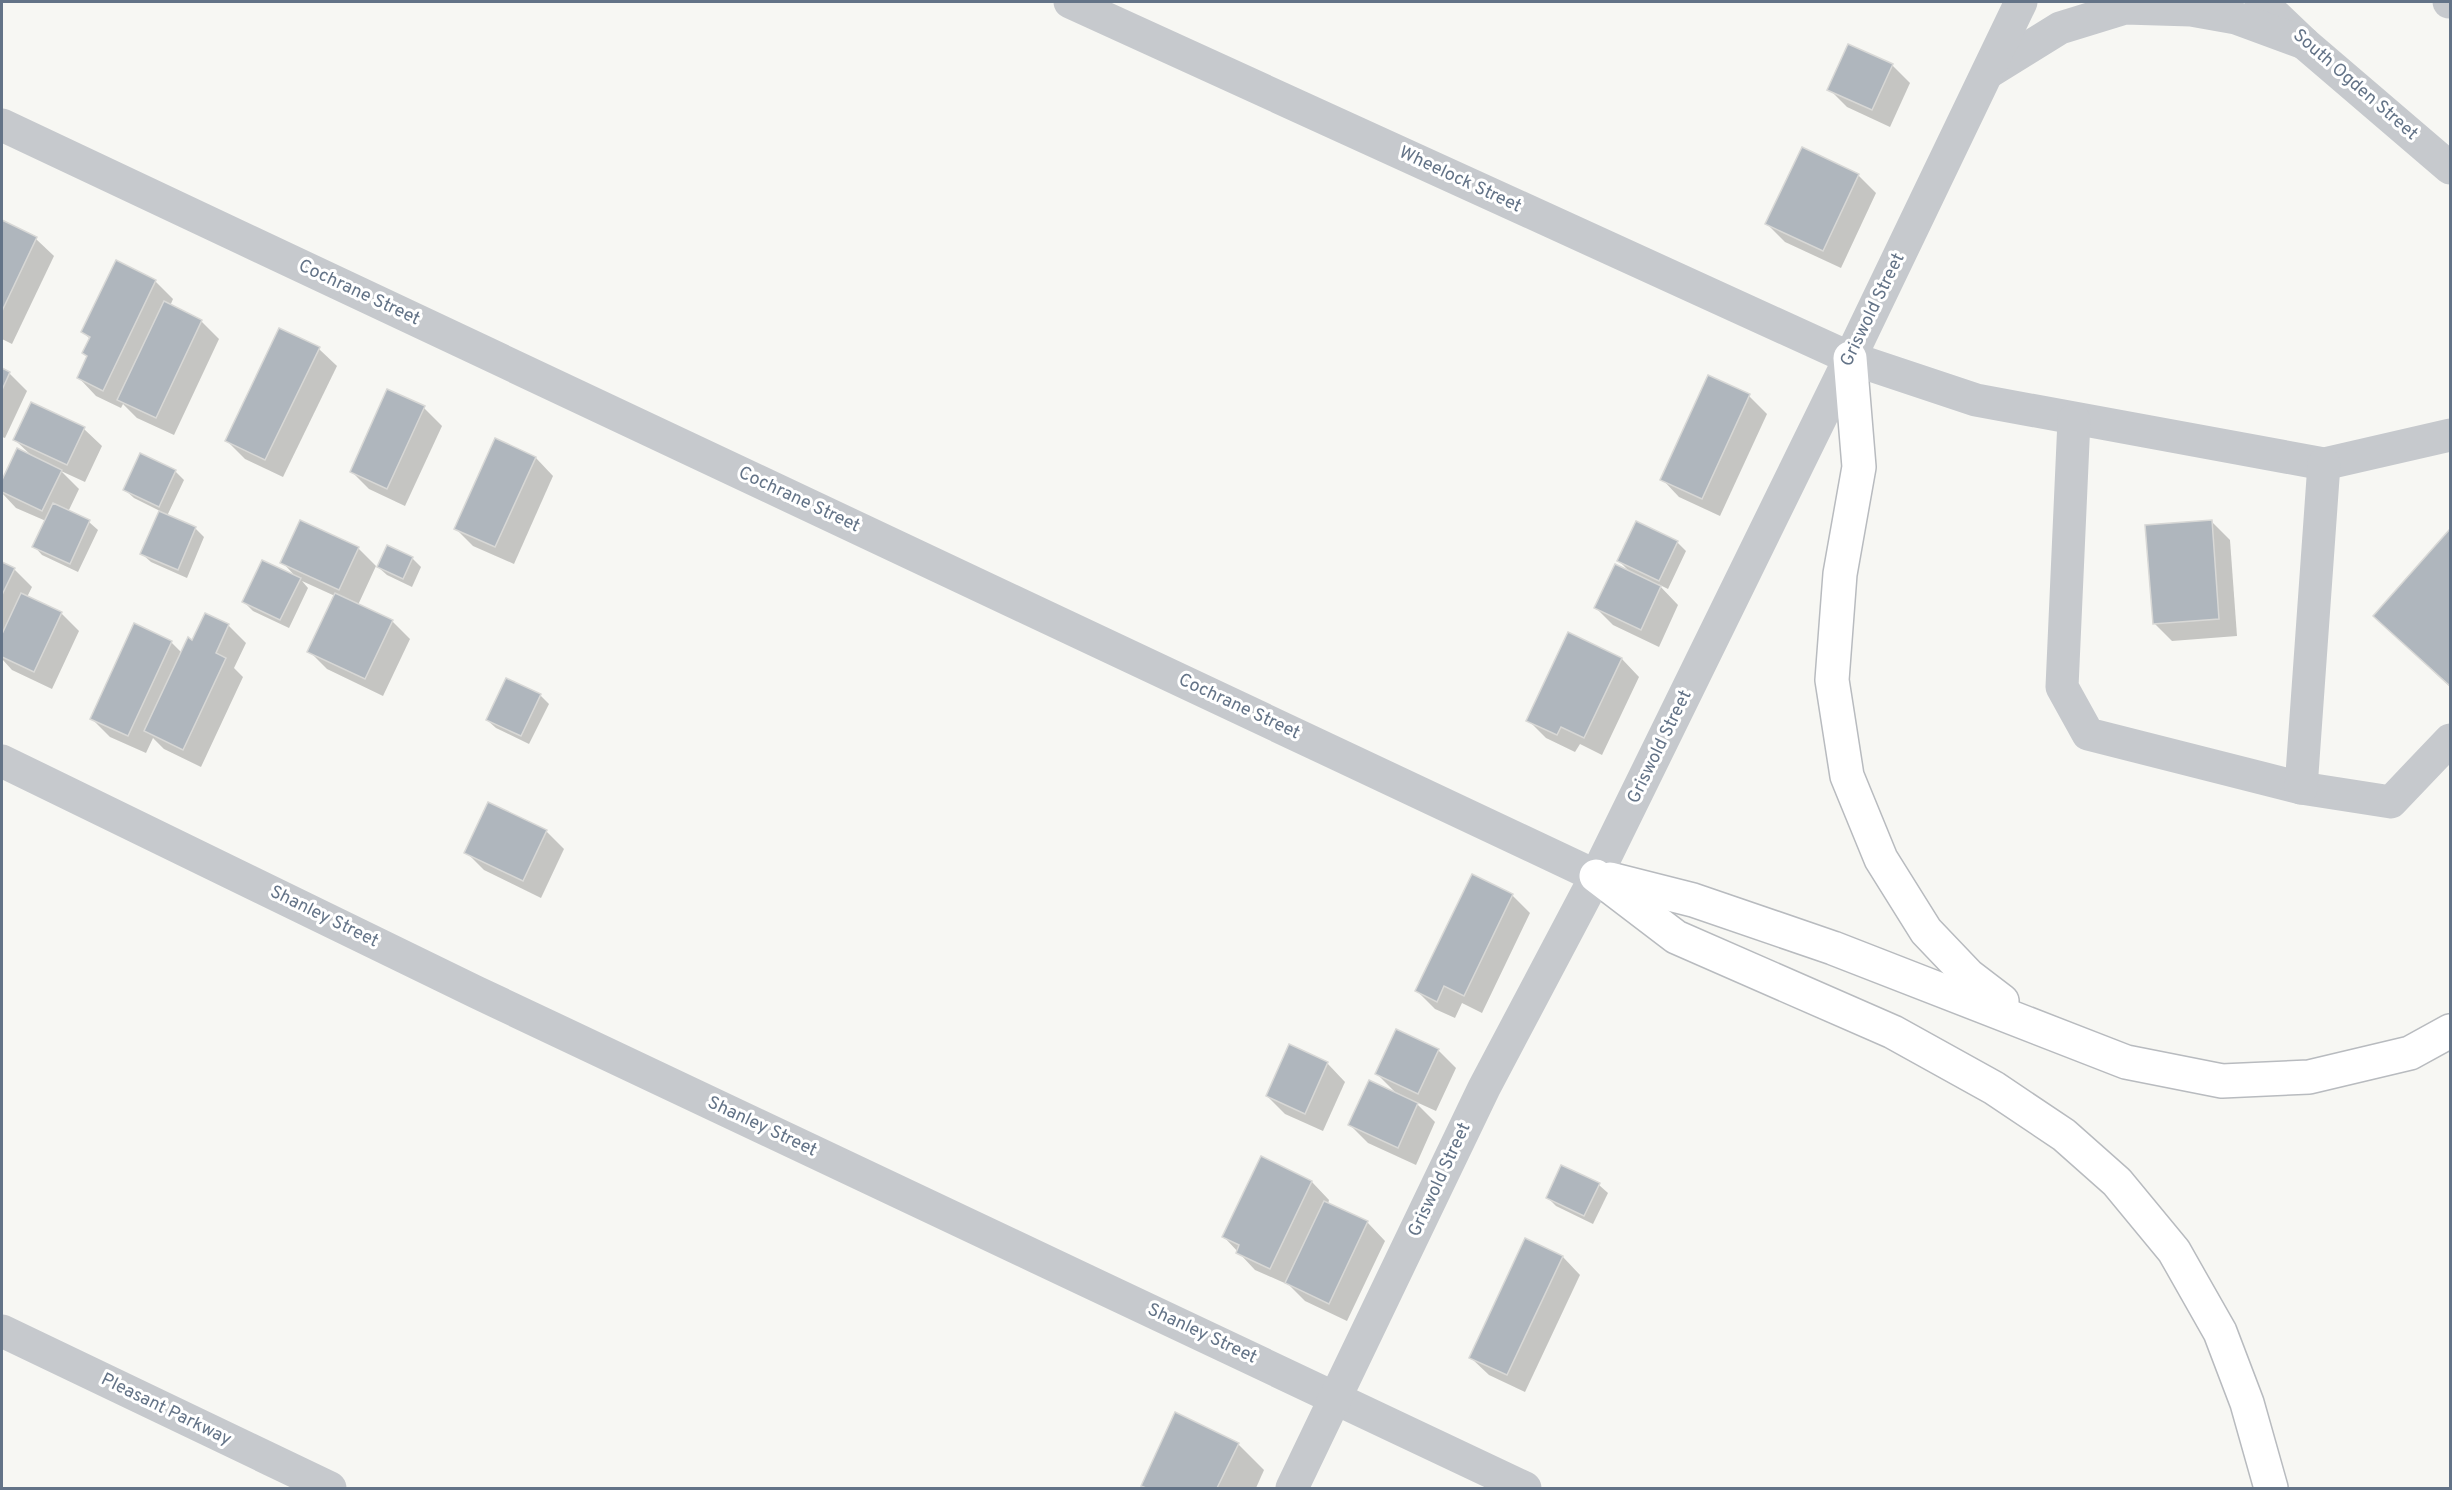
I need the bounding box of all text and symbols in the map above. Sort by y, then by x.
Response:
street label: South Ogden Street [2288,24,2422,146]
street label: Wheelock Street [1395,142,1525,218]
street label: Griswold Street [1836,249,1910,371]
street label: Cochrane Street [294,255,424,331]
street label: Cochrane Street [734,462,864,538]
street label: Cochrane Street [1174,669,1304,745]
street label: Griswold Street [1623,686,1697,808]
street label: Shanley Street [266,881,382,953]
street label: Shanley Street [704,1092,820,1162]
street label: Griswold Street [1403,1119,1477,1241]
street label: Shanley Street [1144,1299,1260,1369]
street label: Pleasant Parkway [97,1368,235,1452]

